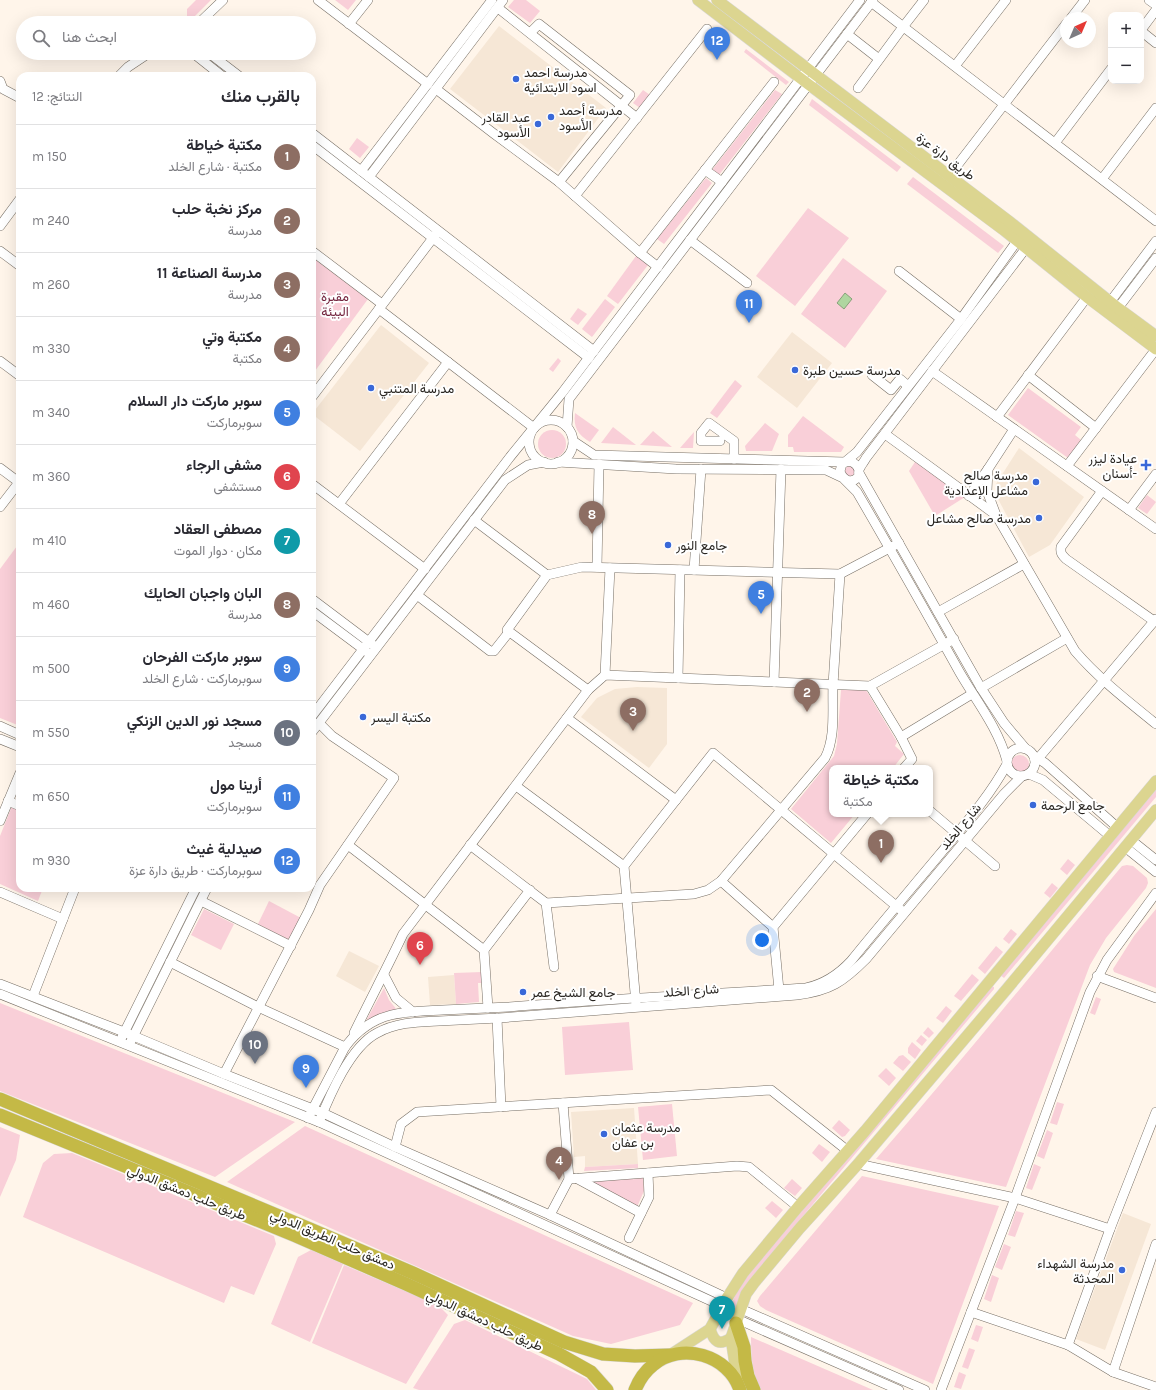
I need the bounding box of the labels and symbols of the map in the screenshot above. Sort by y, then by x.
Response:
north arrow [1060,12,1096,48]
pin: 12 [704,27,730,60]
place label: مدرسة احمد اسود الابتدائية [524,65,597,96]
marker: مدرسة احمد اسود الابتدائية [511,74,521,84]
place label: مدرسة أحمد الأسود [559,103,623,134]
place label: عبد القادر الأسود [480,110,530,141]
marker: مدرسة أحمد الأسود [546,112,556,122]
marker: عبد القادر الأسود [533,119,543,129]
street label: طريق دارة عزة [913,130,978,184]
park label: مقبرة البيئة [321,289,349,319]
pin: 11 [736,290,762,323]
place label: مدرسة حسين طبرة [803,363,901,379]
marker: مدرسة حسين طبرة [790,365,800,375]
place label: مدرسة المتنبي [379,381,454,399]
marker: مدرسة المتنبي [366,383,376,393]
place label: عيادة ليزر أسنان- [1088,451,1137,482]
marker: عيادة ليزر أسنان- [1140,459,1152,471]
place label: مدرسة صالح مشاعل الإعدادية [944,468,1028,500]
marker: مدرسة صالح مشاعل الإعدادية [1031,477,1041,487]
pin: 8 [579,501,605,534]
place label: مدرسة صالح مشاعل [927,511,1031,528]
marker: مدرسة صالح مشاعل [1034,513,1044,523]
place label: جامع النور [675,538,728,555]
marker: جامع النور [663,540,673,550]
pin: 5 [748,581,774,614]
pin: 2 [794,679,820,712]
pin: 3 [620,698,646,731]
place label: مكتبة اليسر [370,710,431,726]
marker: مكتبة اليسر [358,712,368,722]
place label: جامع الرحمة [1041,798,1105,815]
street label: شارع الخلد [937,800,986,854]
marker: جامع الرحمة [1028,800,1038,810]
pin: 1 [868,830,894,863]
your location [752,930,772,950]
pin: 6 [407,932,433,965]
street label: شارع الخلد [663,981,720,1002]
place label: جامع الشيخ عمر [530,985,616,1002]
marker: جامع الشيخ عمر [518,987,528,997]
pin: 10 [242,1031,268,1064]
pin: 9 [293,1055,319,1088]
place label: مدرسة عثمان بن عفان [612,1120,681,1151]
marker: مدرسة عثمان بن عفان [599,1129,609,1139]
pin: 4 [546,1147,572,1180]
street label: طريق حلب دمشق الدولي [124,1162,248,1226]
street label: دمشق حلب الطريق الدولي [267,1206,397,1275]
place label: مدرسة الشهداء المحدثة [1037,1256,1114,1286]
marker: مدرسة الشهداء المحدثة [1117,1265,1127,1275]
street label: طريق حلب دمشق الدولي [423,1287,545,1357]
pin: 7 [709,1296,735,1329]

